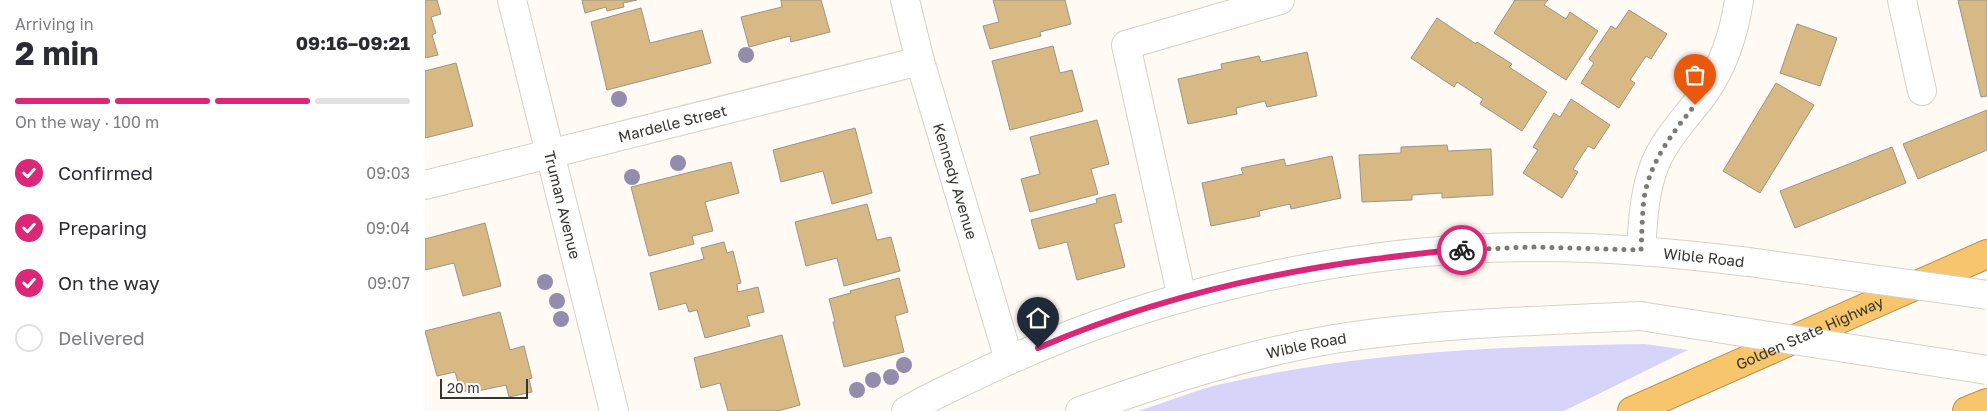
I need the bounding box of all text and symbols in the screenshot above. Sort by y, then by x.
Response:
text: Arriving in [15,14,94,34]
text: 09:16–09:21 [296,31,410,54]
text: 2 min [15,34,99,72]
pin [1674,54,1716,105]
icon: bag [1681,61,1709,89]
street label: Mardelle Street [616,101,729,145]
text: On the way · 100 m [15,112,159,132]
street label: Kennedy Avenue [930,121,982,241]
street label: Truman Avenue [541,149,585,261]
icon: check [15,159,43,187]
text: Confirmed [58,161,153,184]
text: 09:03 [366,163,410,183]
icon: check [15,214,43,242]
text: Preparing [58,216,147,239]
text: 09:04 [366,218,410,238]
courier [1437,225,1487,275]
icon: bike [1448,236,1476,264]
street label: Wible Road [1662,244,1746,270]
icon: check [15,269,43,297]
text: On the way [58,271,160,294]
text: 09:07 [367,273,410,293]
street label: Golden State Highway [1733,292,1887,373]
pin [1017,297,1059,348]
icon: home [1024,304,1052,332]
text: Delivered [58,326,145,349]
street label: Wible Road [1264,328,1348,362]
scale bar [440,376,527,399]
text: 20 m [447,379,480,396]

